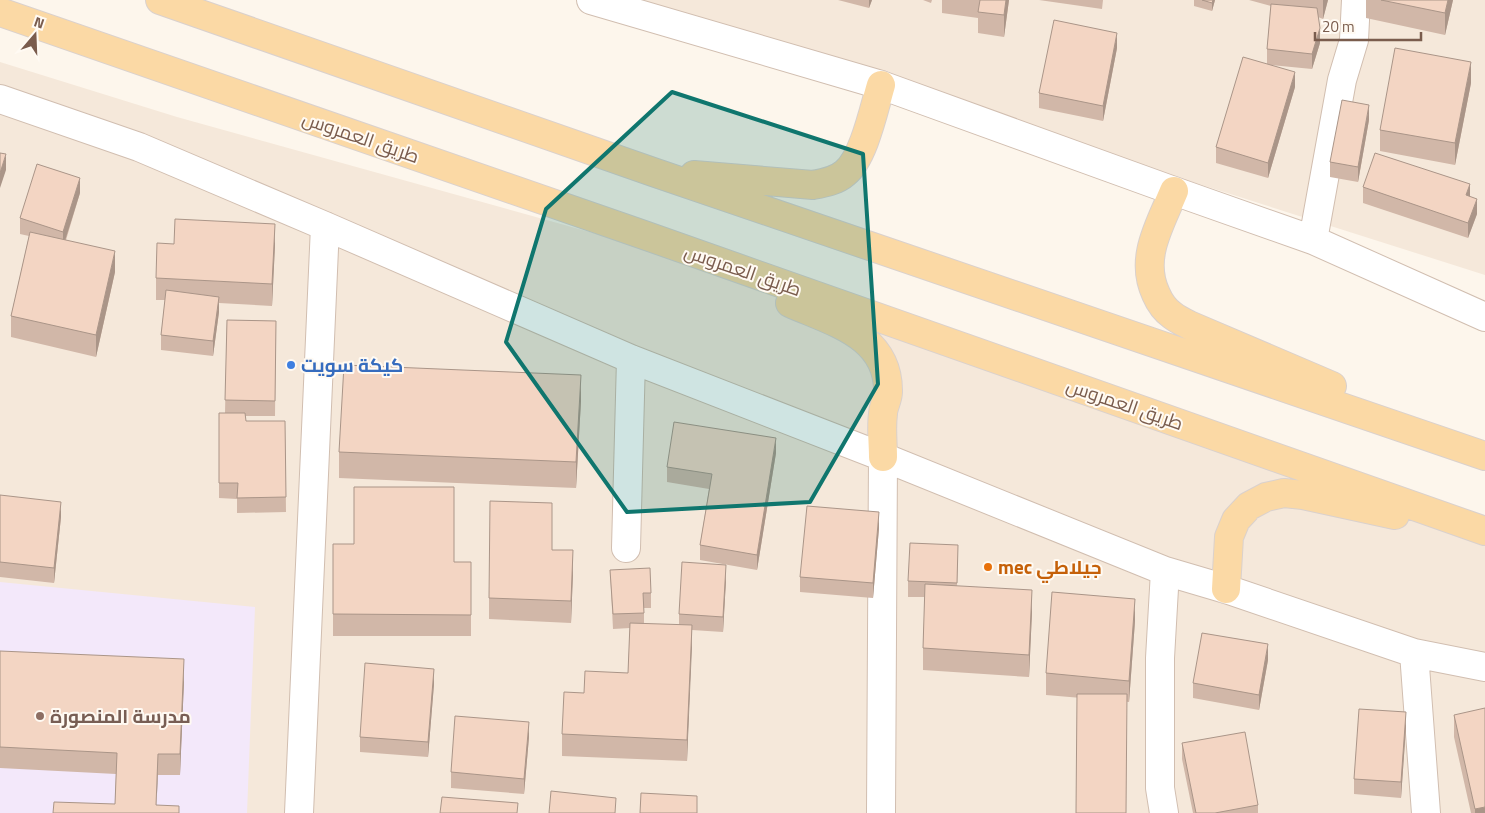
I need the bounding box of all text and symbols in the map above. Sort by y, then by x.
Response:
north arrow [10,10,60,60]
scale bar [1315,10,1421,42]
text: N [31,11,47,34]
text: 20 m [1322,15,1355,38]
street label: طريق العمروس [299,103,424,170]
street label: طريق العمروس [681,236,806,303]
place label: كيكة سويت [301,350,403,379]
marker: كيكة سويت [285,359,297,371]
street label: طريق العمروس [1063,370,1188,437]
place label: mec جيلاطي [998,552,1102,583]
marker: mec جيلاطي [982,561,994,573]
place label: مدرسة المنصورة [50,701,191,730]
marker: مدرسة المنصورة [34,710,46,722]

